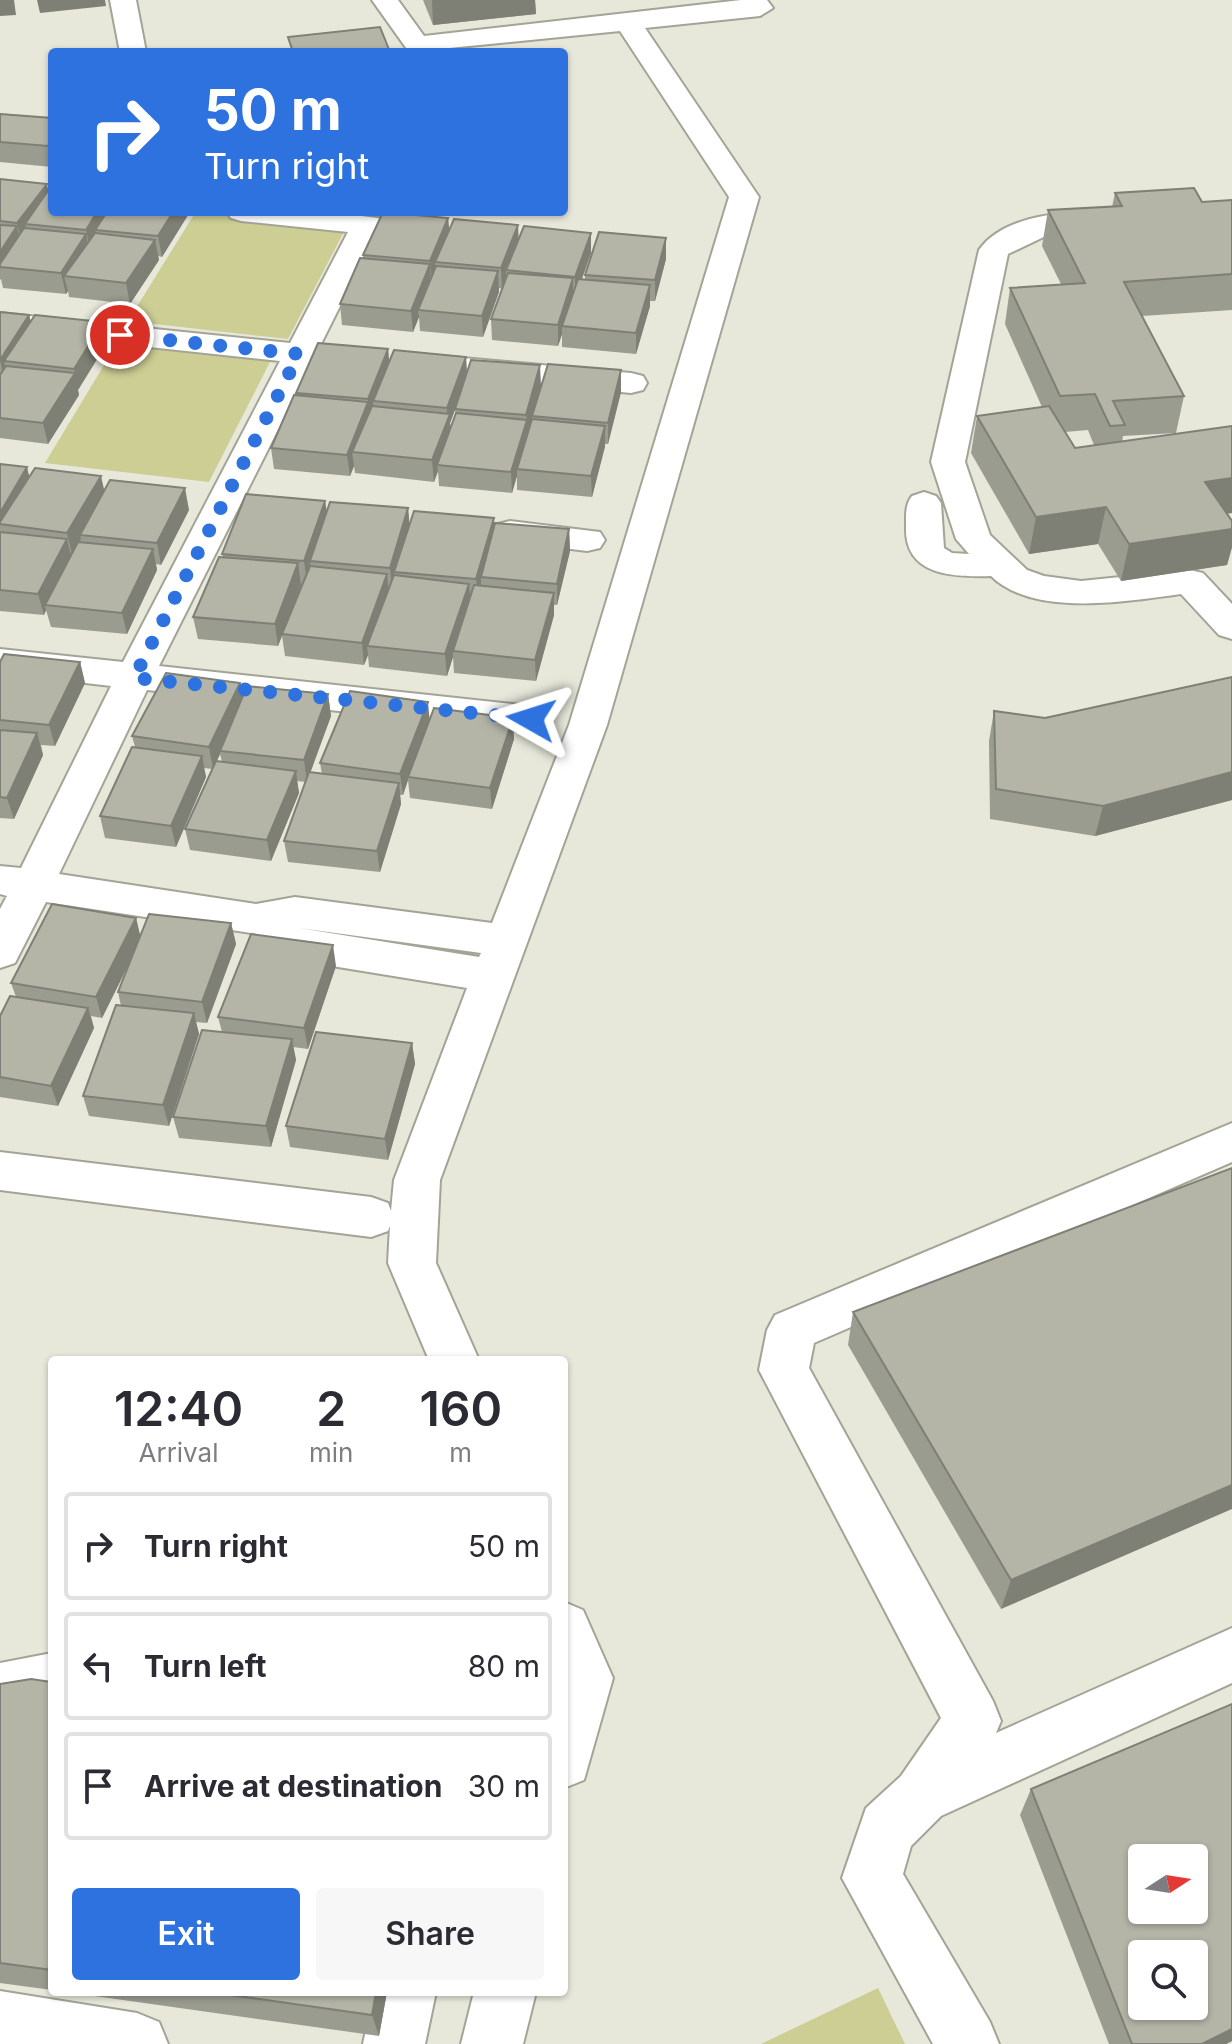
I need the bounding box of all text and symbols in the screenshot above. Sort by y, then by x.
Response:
text: 50 m [204,76,342,144]
icon: right [72,80,176,184]
text: Turn right [204,144,369,188]
pin [86,301,154,369]
icon: arrive [98,313,142,357]
position arrow [489,677,573,761]
text: 12:40 [114,1379,243,1438]
text: 2 [316,1379,346,1438]
text: 160 [419,1379,502,1438]
text: Arrival [139,1437,219,1468]
text: min [309,1437,353,1468]
text: m [449,1437,472,1468]
icon: right [76,1524,120,1568]
text: Turn right [144,1528,288,1564]
text: 50 m [468,1528,540,1564]
icon: left [76,1644,120,1688]
text: Turn left [144,1648,266,1684]
text: 80 m [468,1648,540,1684]
icon: arrive [76,1764,120,1808]
text: Arrive at destination [144,1768,442,1804]
text: 30 m [468,1768,540,1804]
north arrow [1128,1844,1208,1924]
map controls [1128,1844,1208,2020]
button: Exit [72,1888,300,1980]
button: Share [316,1888,544,1980]
button: search [1128,1940,1208,2020]

